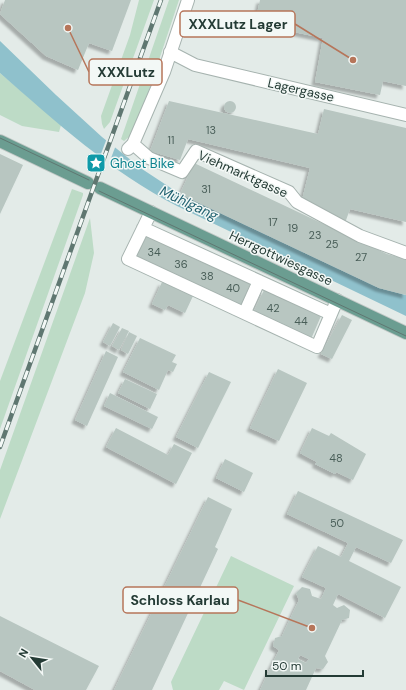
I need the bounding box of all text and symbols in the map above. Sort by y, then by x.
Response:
callout: XXXLutz Lager [180,11,295,37]
text: XXXLutz Lager [188,15,288,33]
callout: XXXLutz [89,59,162,85]
text: XXXLutz [97,63,155,81]
street label: Lagergasse [266,74,336,106]
house number: 13 [206,123,216,137]
house number: 11 [168,133,174,147]
street label: Viehmarktgasse [195,147,291,201]
place icon: Ghost Bike [85,152,107,174]
place label: Ghost Bike [110,155,174,172]
water label: Mühlgang [157,182,221,224]
house number: 31 [201,182,211,196]
house number: 17 [268,215,278,229]
house number: 19 [288,221,298,235]
street label: Herrgottwiesgasse [227,227,335,289]
house number: 23 [309,228,321,242]
house number: 25 [325,237,339,251]
house number: 34 [147,245,161,259]
house number: 27 [355,250,367,264]
house number: 36 [174,257,188,271]
house number: 38 [200,269,214,283]
house number: 40 [226,281,240,295]
house number: 42 [266,301,280,315]
house number: 44 [294,314,308,328]
house number: 48 [329,451,343,465]
house number: 50 [330,516,344,530]
callout: Schloss Karlau [123,587,238,613]
text: Schloss Karlau [130,591,230,609]
north arrow [12,638,52,678]
text: N [15,646,31,660]
scale bar [266,652,363,678]
text: 50 m [272,658,301,674]

